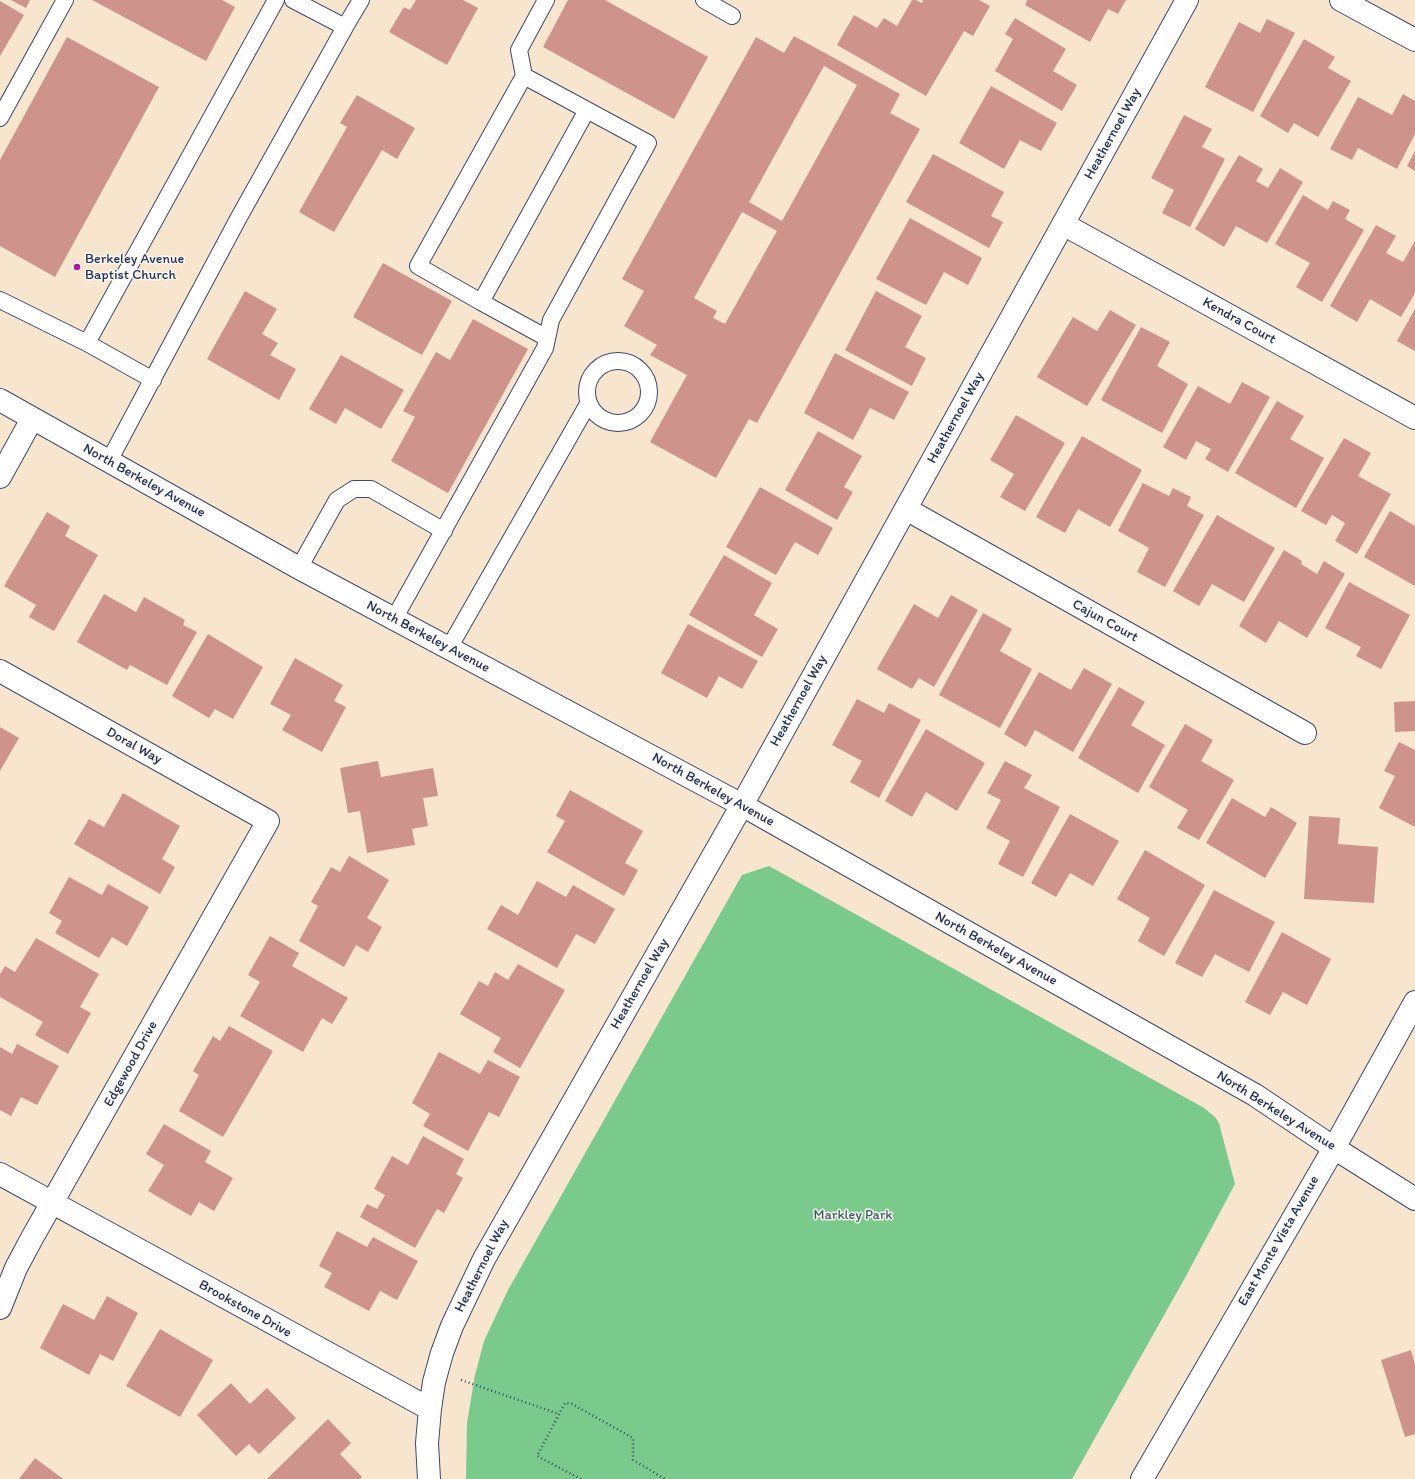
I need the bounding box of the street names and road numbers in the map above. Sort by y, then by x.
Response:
street label: Heathernoel Way [1081,85,1145,183]
street label: Kendra Court [1199,294,1279,348]
street label: Heathernoel Way [924,369,988,467]
street label: North Berkeley Avenue [80,440,208,522]
street label: Cajun Court [1069,596,1141,646]
street label: North Berkeley Avenue [363,597,493,677]
street label: Heathernoel Way [767,652,831,750]
street label: Doral Way [103,724,165,768]
street label: North Berkeley Avenue [649,749,777,831]
street label: North Berkeley Avenue [932,908,1060,990]
street label: Heathernoel Way [607,936,673,1032]
street label: Edgewood Drive [101,1018,161,1110]
street label: North Berkeley Avenue [1213,1068,1339,1154]
street label: East Monte Vista Avenue [1235,1173,1323,1309]
street label: Heathernoel Way [451,1217,513,1315]
street label: Brookstone Drive [196,1277,294,1341]

